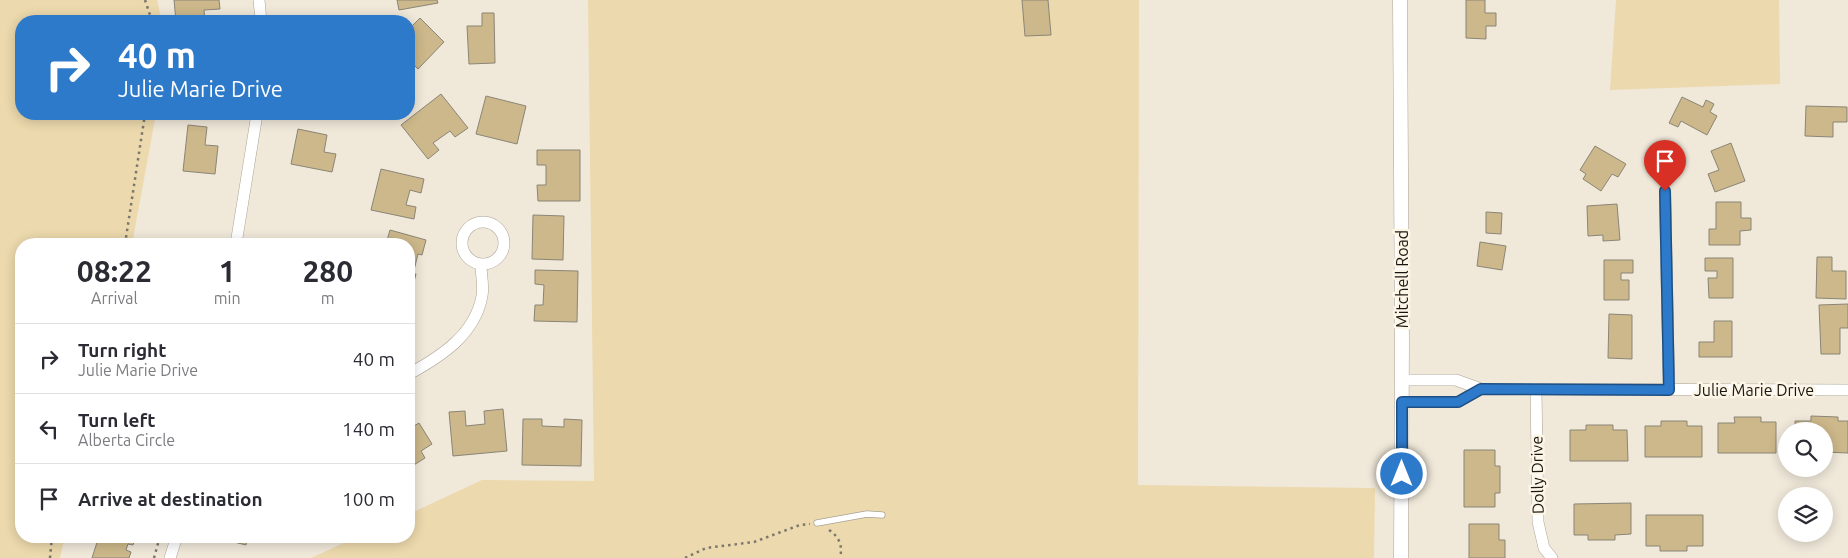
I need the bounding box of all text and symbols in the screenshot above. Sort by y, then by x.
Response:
icon: right [35,35,100,100]
text: 40 m [118,35,196,75]
text: Julie Marie Drive [118,76,283,101]
pin [1644,140,1686,191]
icon: arrive [1651,147,1679,175]
street label: Mitchell Road [1393,230,1411,328]
text: 08:22 [77,254,152,288]
text: 1 [219,254,236,288]
text: 280 [302,254,353,288]
text: Arrival [91,289,138,307]
text: min [214,289,241,307]
text: m [321,289,335,307]
text: Turn right [78,339,166,361]
icon: right [35,345,63,373]
text: 40 m [353,348,395,370]
text: Julie Marie Drive [78,361,198,379]
street label: Julie Marie Drive [1694,381,1814,399]
text: Turn left [78,409,156,431]
icon: left [35,415,63,443]
text: 140 m [342,418,395,440]
map controls [1778,422,1833,542]
button: search [1778,422,1833,477]
text: Alberta Circle [78,431,175,449]
street label: Dolly Drive [1527,436,1547,514]
position arrow [1375,447,1427,499]
icon: arrive [35,485,63,513]
button: layers [1778,487,1833,542]
text: Arrive at destination [78,488,263,510]
text: 100 m [342,488,395,510]

